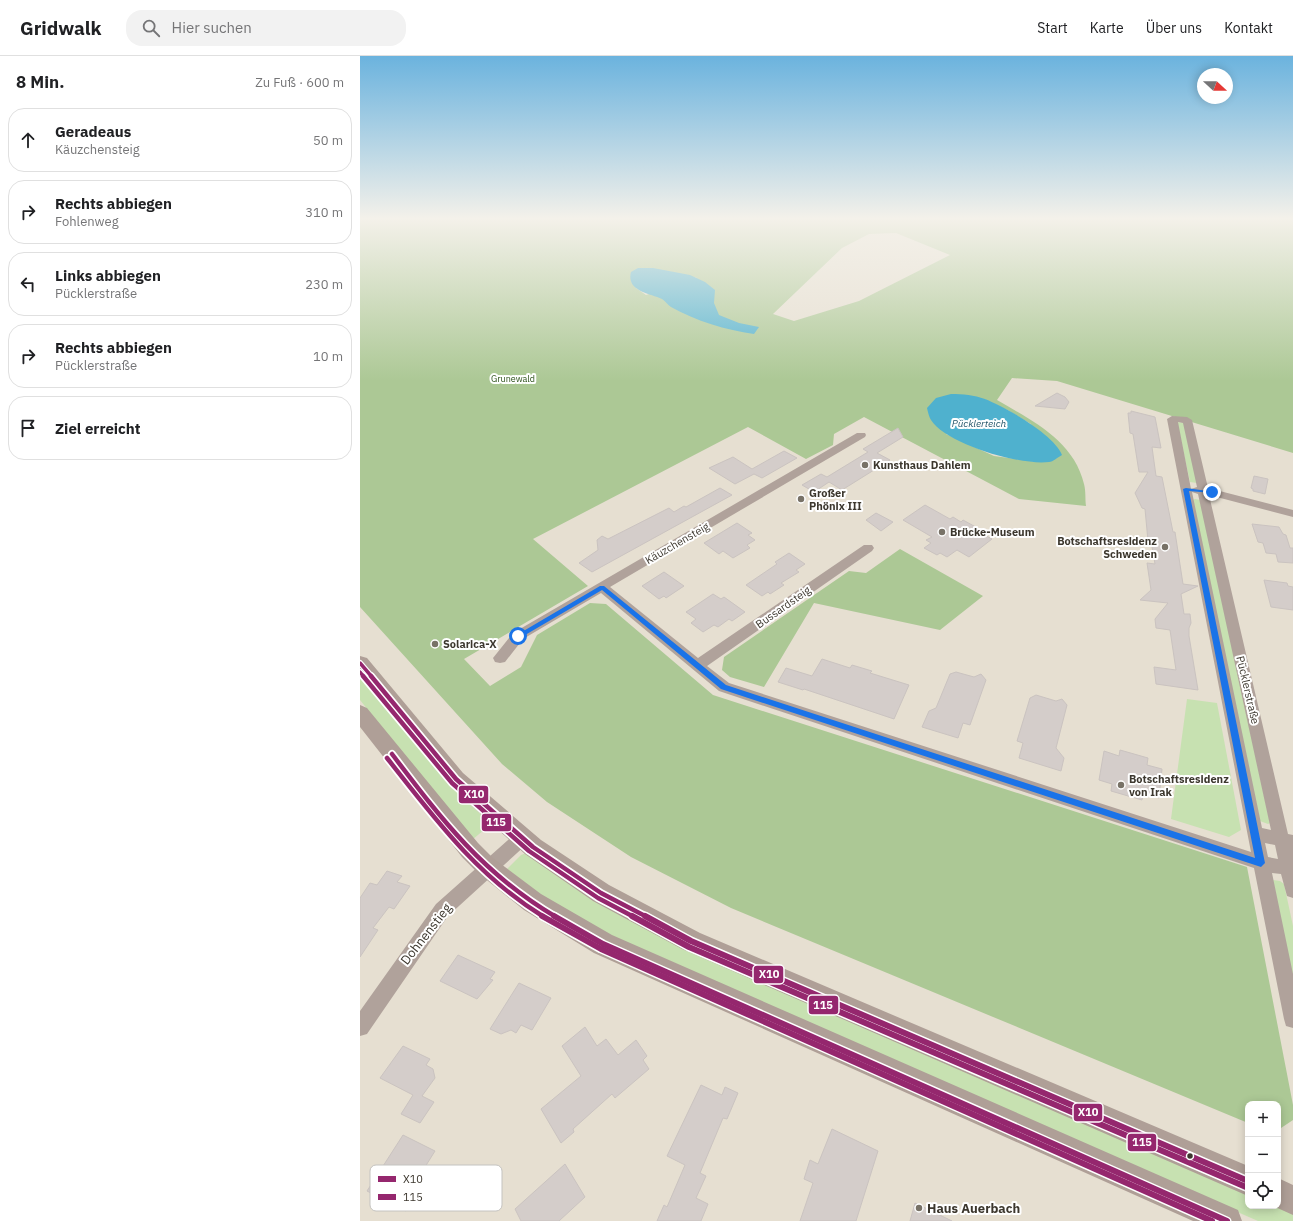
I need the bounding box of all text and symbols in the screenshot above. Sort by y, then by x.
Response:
search box [126,10,406,46]
text: Gridwalk [20,16,102,40]
icon: search [140,17,162,39]
text: Hier suchen [172,18,252,37]
text: Start [1037,19,1068,37]
text: Karte [1090,19,1124,37]
text: Über uns [1146,19,1202,37]
text: Kontakt [1224,19,1273,37]
north arrow [1197,68,1233,104]
text: 8 Min. [16,71,64,93]
text: Zu Fuß · 600 m [255,74,344,91]
text: Geradeaus [55,122,131,141]
icon: ahead [17,129,39,151]
text: 50 m [313,132,343,149]
text: Käuzchensteig [55,141,140,158]
text: Rechts abbiegen [55,194,172,213]
icon: right [17,201,39,223]
text: 310 m [305,204,343,221]
text: Fohlenweg [55,213,119,230]
text: Links abbiegen [55,266,161,285]
icon: left [17,273,39,295]
text: 230 m [305,276,343,293]
text: Pücklerstraße [55,285,137,302]
text: Rechts abbiegen [55,338,172,357]
icon: right [17,345,39,367]
text: 10 m [313,348,343,365]
text: Pücklerstraße [55,357,137,374]
park label: Grunewald [491,373,535,384]
icon: arrive [17,417,39,439]
water label: Pücklerteich [952,417,1007,430]
text: Ziel erreicht [55,419,141,438]
place label: Kunsthaus Dahlem [873,458,971,472]
marker: Kunsthaus Dahlem [860,460,870,470]
route end [1203,483,1221,501]
place label: Großer Phönix III [809,486,862,513]
marker: Großer Phönix III [796,494,806,504]
street label: Käuzchensteig [642,519,712,567]
place label: Brücke-Museum [950,525,1035,539]
marker: Brücke-Museum [937,527,947,537]
place label: Botschaftsresidenz Schweden [1057,534,1157,561]
marker: Botschaftsresidenz Schweden [1160,542,1170,552]
street label: Bussardsteig [753,583,813,631]
route start [509,627,527,645]
place label: Solarica-X [443,637,497,651]
marker: Solarica-X [430,639,440,649]
street label: Pücklerstraße [1233,655,1263,725]
place label: Botschaftsresidenz von Irak [1129,772,1229,799]
marker: Botschaftsresidenz von Irak [1116,780,1126,790]
line badge: X10 [458,785,489,804]
text: X10 [464,787,485,801]
line badge: 115 [481,813,512,832]
text: 115 [486,815,506,829]
street label: Dohnenstieg [397,900,455,968]
line badge: X10 [753,965,784,984]
text: X10 [759,967,780,981]
line badge: 115 [808,995,839,1015]
text: 115 [813,998,833,1012]
map controls [1245,1101,1281,1209]
button: + [1245,1101,1281,1137]
line badge: X10 [1073,1103,1103,1122]
text: X10 [1078,1105,1099,1119]
line badge: 115 [1127,1133,1157,1152]
text: 115 [1132,1135,1152,1149]
button: − [1245,1137,1281,1173]
unlabelled marker [1185,1151,1195,1161]
legend [370,1165,502,1211]
text: X10 [403,1172,423,1186]
button: locate [1245,1173,1281,1209]
text: 115 [403,1190,423,1204]
place label: Haus Auerbach [927,1200,1020,1217]
marker: Haus Auerbach [914,1203,924,1213]

